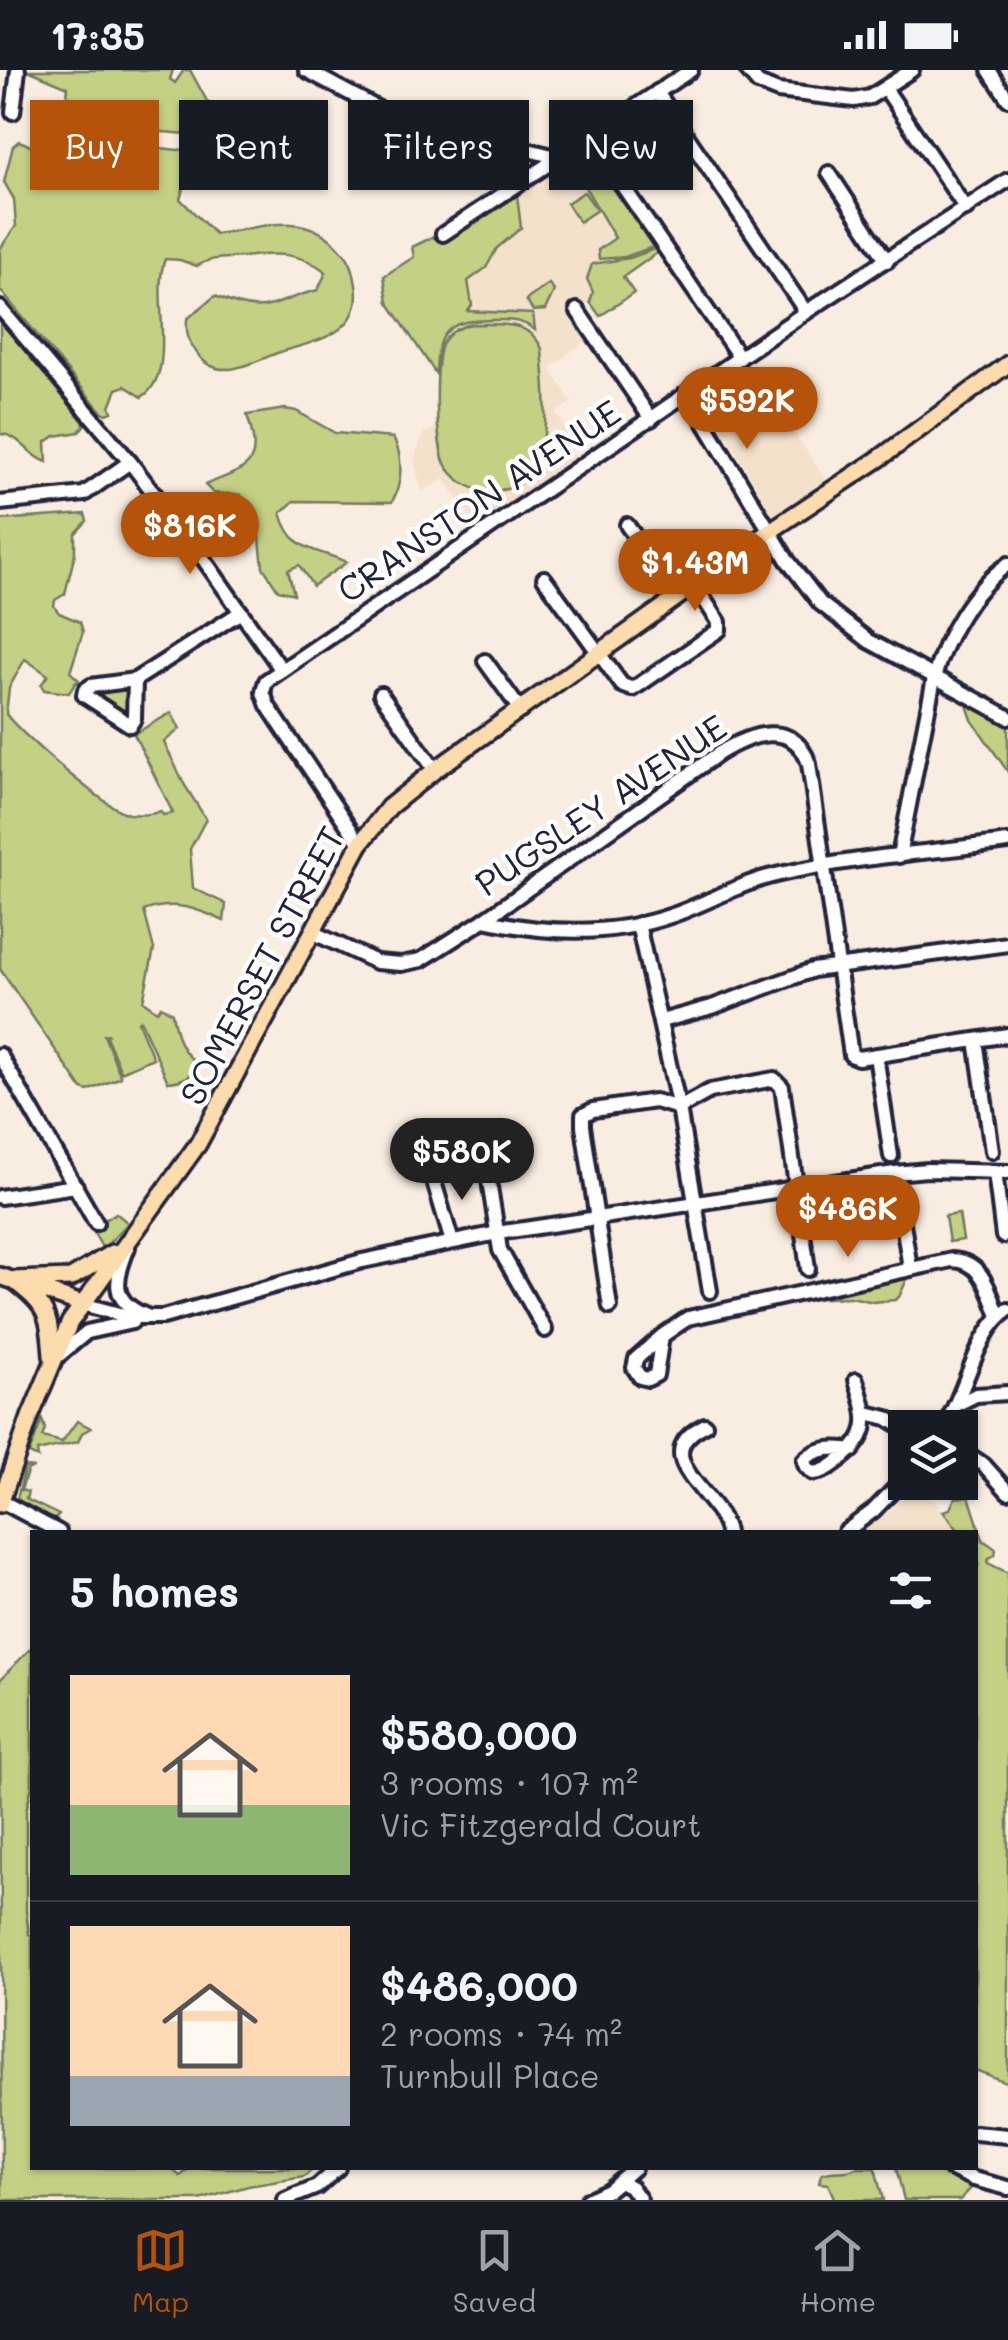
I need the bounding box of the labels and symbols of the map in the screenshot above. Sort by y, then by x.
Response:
pin: $592K [677,367,817,452]
street label: CRANSTON AVENUE [327,388,629,612]
pin: $816K [120,492,260,577]
pin: $1.43M [614,529,776,614]
street label: PUGSLEY AVENUE [465,703,735,905]
street label: SOMERSET STREET [168,818,354,1112]
pin: $580K [392,1118,532,1203]
pin: $486K [778,1175,918,1260]

